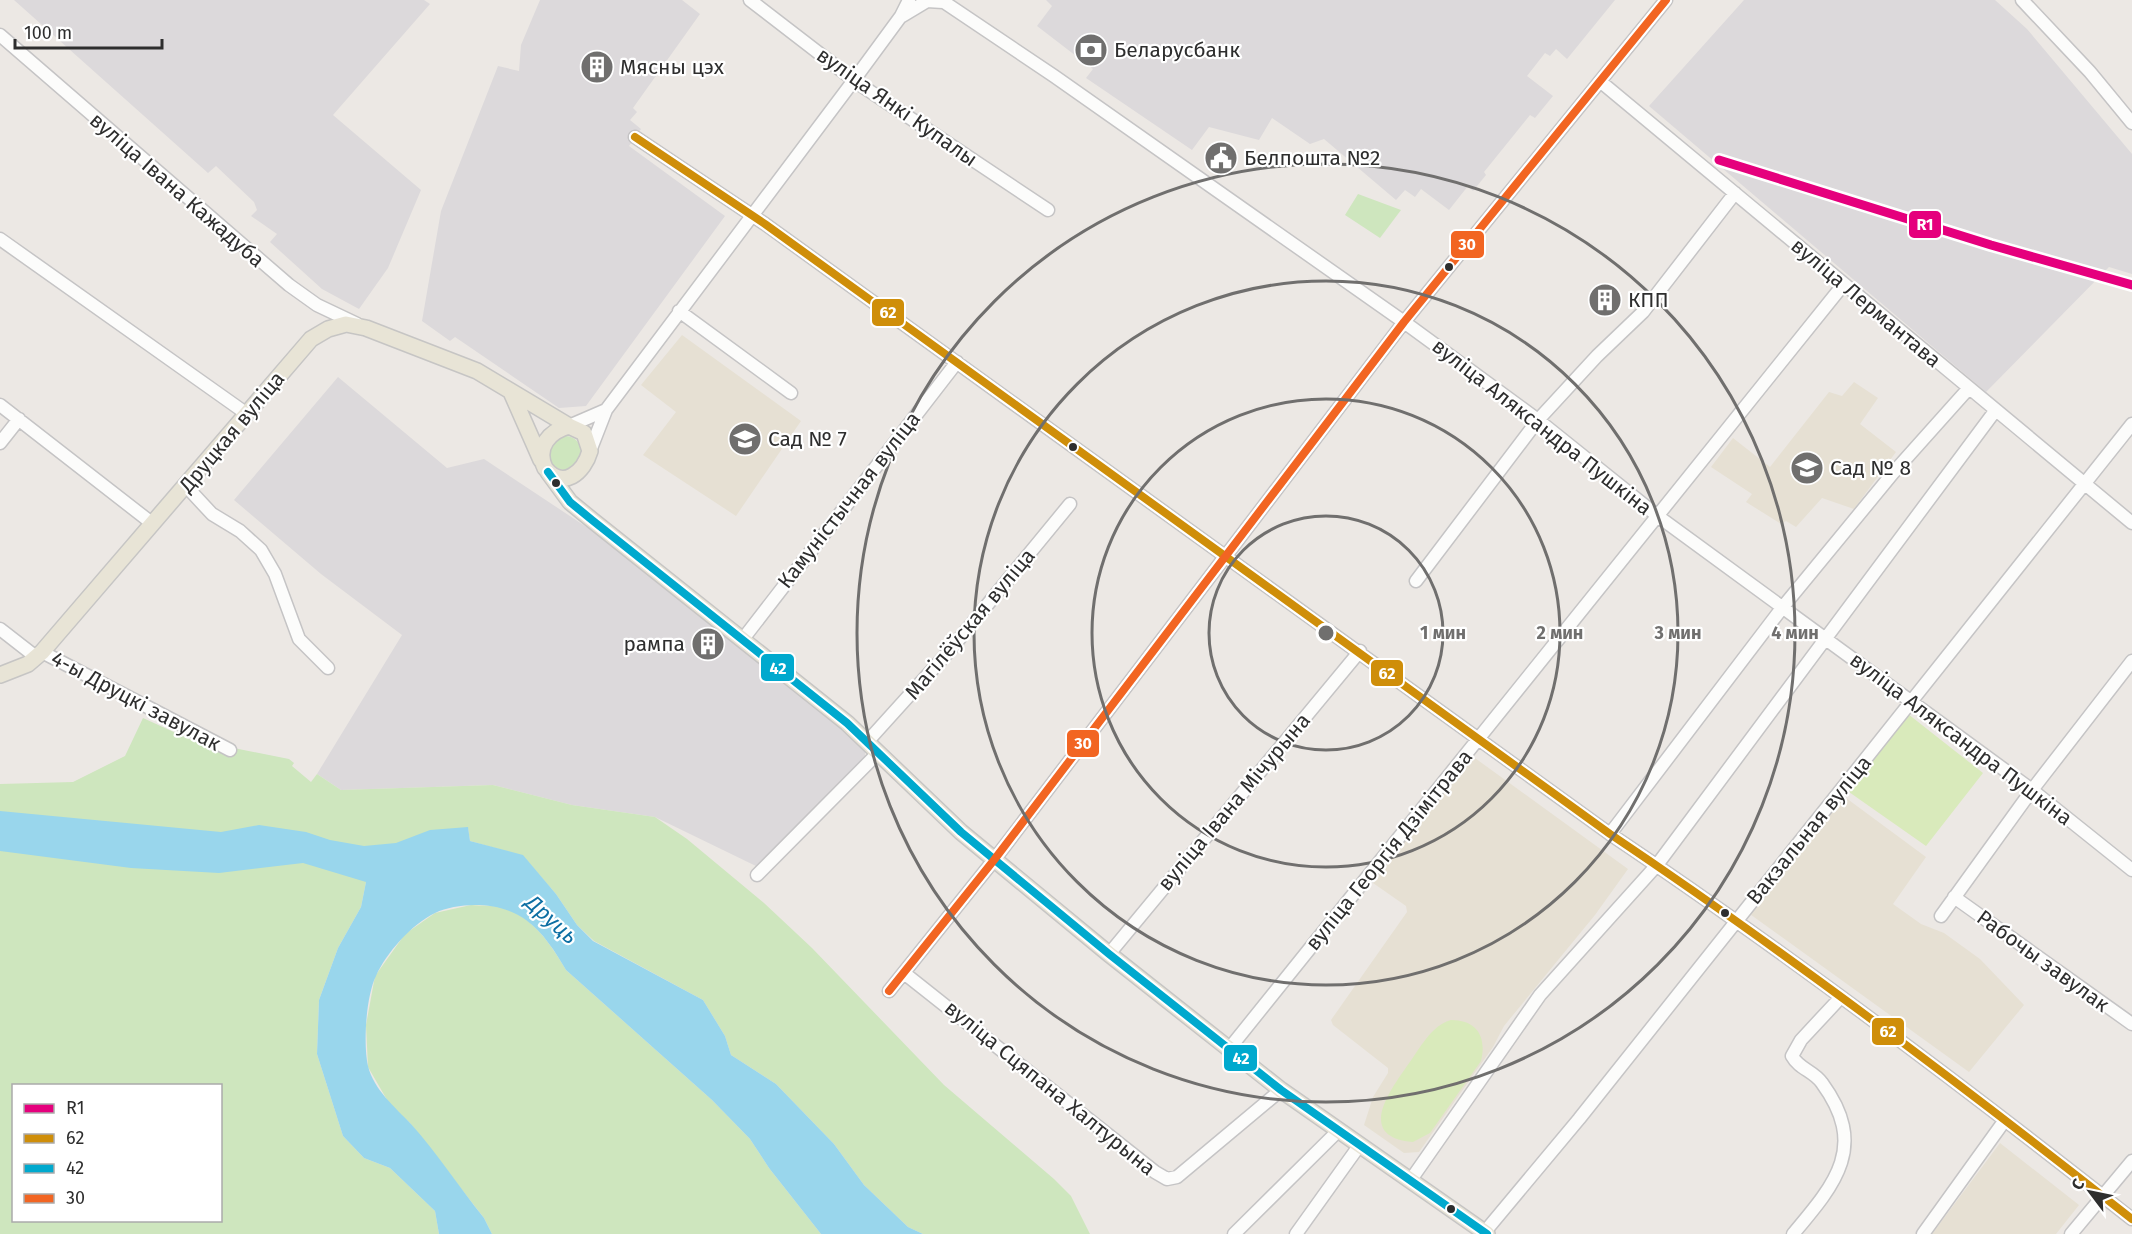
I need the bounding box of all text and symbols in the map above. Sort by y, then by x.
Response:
scale bar [15,12,162,50]
text: 100 m [24,22,72,44]
bank icon: Беларусбанк [1073,32,1109,68]
place label: Беларусбанк [1114,37,1240,63]
street label: вуліца Янкі Купалы [812,42,982,172]
building icon: Мясны цэх [579,49,615,85]
place label: Мясны цэх [620,54,725,80]
street label: вуліца Івана Кажадуба [84,107,270,273]
public building icon: Белпошта №2 [1203,140,1239,176]
place label: Белпошта №2 [1244,145,1380,171]
line badge: R1 [1908,210,1942,239]
text: R1 [1916,215,1934,234]
line badge: 30 [1450,230,1485,259]
street label: вуліца Лермантава [1786,233,1946,373]
text: 30 [1457,235,1476,254]
unlabelled marker [1443,261,1455,273]
building icon: КПП [1587,282,1623,318]
place label: КПП [1628,287,1669,313]
line badge: 62 [871,298,905,327]
text: 62 [879,303,897,322]
street label: вуліца Аляксандра Пушкіна [1427,333,1657,521]
street label: Друцкая вуліца [173,366,290,499]
street label: Камуністычная вуліца [772,406,926,594]
school or university icon: Сад № 7 [727,421,763,457]
place label: Сад № 7 [768,426,847,452]
unlabelled marker [1067,441,1079,453]
school or university icon: Сад № 8 [1789,450,1825,486]
place label: Сад № 8 [1830,455,1911,481]
unlabelled marker [550,477,562,489]
street label: Магілёўская вуліца [899,543,1041,705]
text: 1 мин [1420,622,1466,644]
text: 2 мин [1537,622,1583,644]
text: 3 мин [1654,622,1701,644]
text: 4 мин [1771,622,1819,644]
centre of rings [1316,623,1336,643]
building icon: рампа [690,626,726,662]
place label: рампа [623,631,685,657]
street label: 4-ы Друцкі завулак [47,645,225,757]
street label: вуліца Аляксандра Пушкіна [1845,647,2077,831]
line badge: 42 [760,653,795,682]
text: 42 [770,659,787,678]
line badge: 62 [1370,659,1404,687]
text: 62 [1378,664,1396,683]
street label: вуліца Івана Мічурына [1152,708,1316,896]
line badge: 30 [1066,729,1100,758]
text: 30 [1073,734,1092,753]
street label: вуліца Георгія Дзімітрава [1300,744,1478,956]
street label: Вакзальная вуліца [1741,750,1877,910]
water label: Друць [519,888,583,950]
street label: Рабочы завулак [1972,904,2114,1018]
unlabelled marker [1719,907,1731,919]
street label: вуліца Сцяпана Халтурына [939,995,1161,1181]
line badge: 62 [1871,1017,1905,1046]
text: 62 [1879,1022,1897,1041]
line badge: 42 [1223,1044,1258,1072]
text: 42 [1233,1049,1250,1068]
legend [12,1084,222,1222]
text: R1 [66,1097,84,1119]
text: 62 [66,1127,84,1149]
text: 42 [66,1157,84,1179]
north arrow [2060,1162,2120,1222]
text: С [2067,1175,2089,1193]
text: 30 [66,1187,85,1209]
unlabelled marker [1445,1203,1457,1215]

